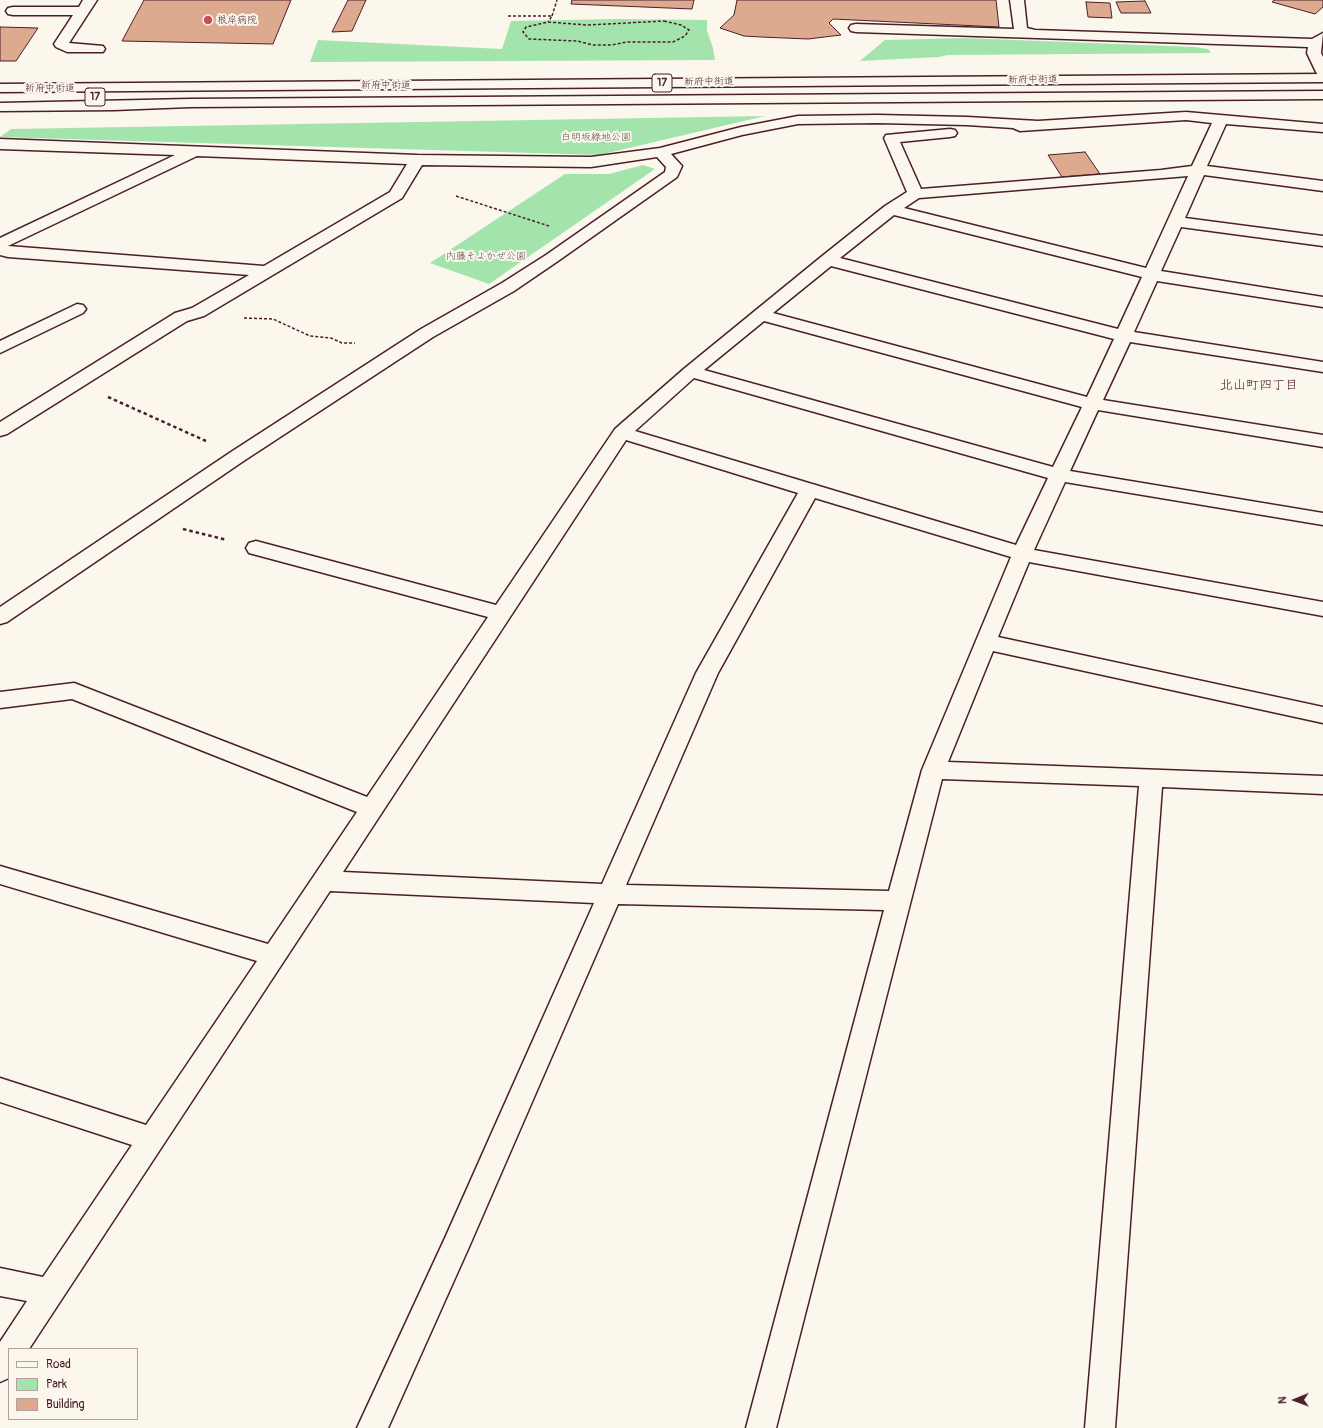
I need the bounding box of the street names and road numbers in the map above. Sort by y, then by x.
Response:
road number: 17 [652,74,672,92]
street label: 新府中街道 [1008,74,1058,86]
street label: 新府中街道 [684,76,734,88]
street label: 新府中街道 [361,79,411,91]
street label: 新府中街道 [25,82,75,94]
road number: 17 [85,88,105,106]

